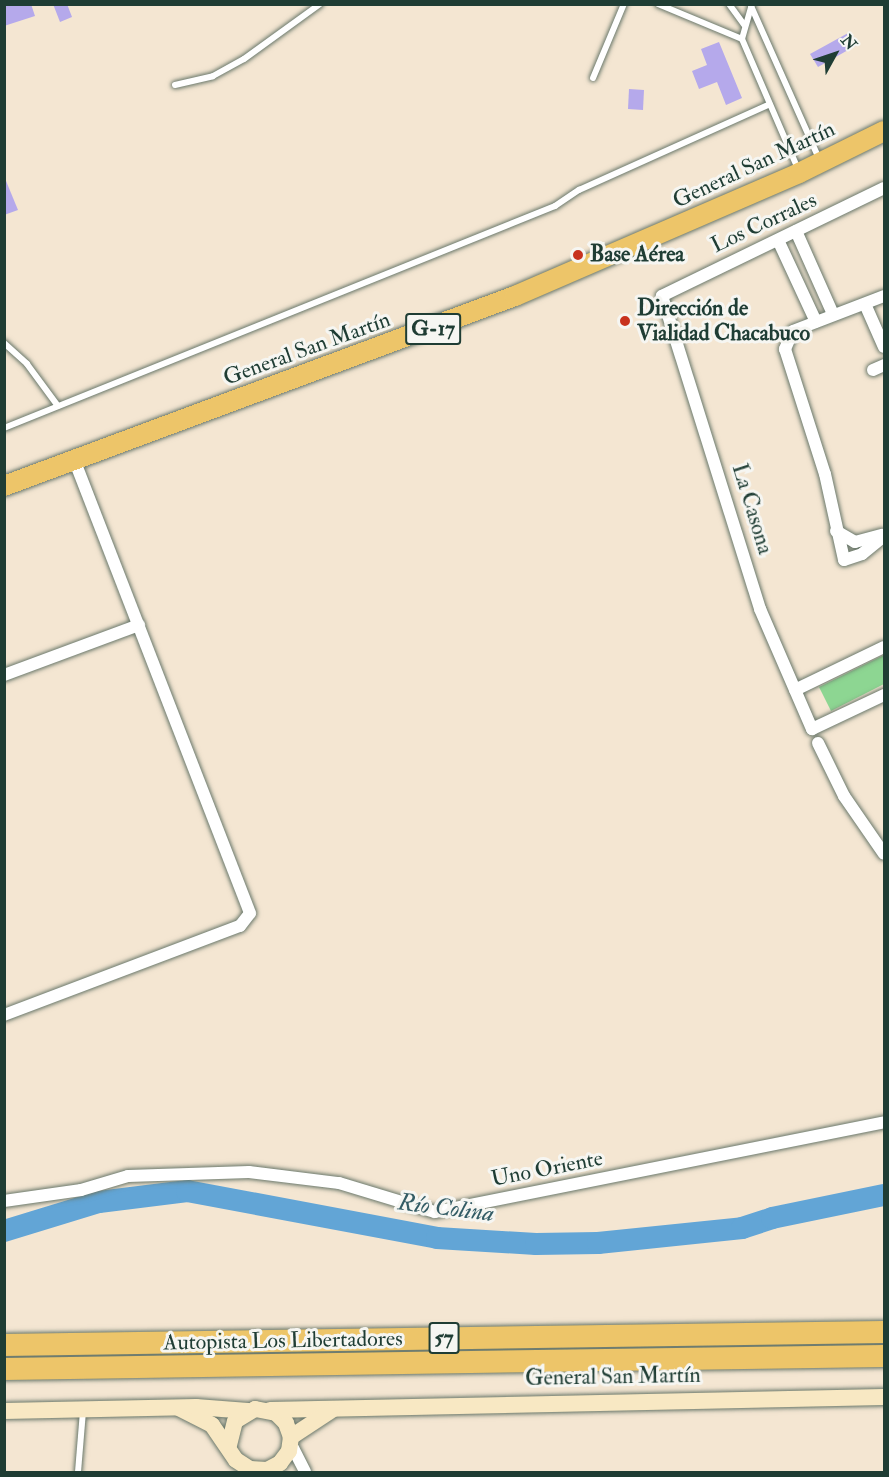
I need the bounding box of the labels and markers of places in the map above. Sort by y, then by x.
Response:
place label: Base Aérea [590,242,684,268]
marker: Base Aérea [571,248,585,262]
place label: Dirección de Vialidad Chacabuco [637,295,810,346]
marker: Dirección de Vialidad Chacabuco [618,314,632,328]

